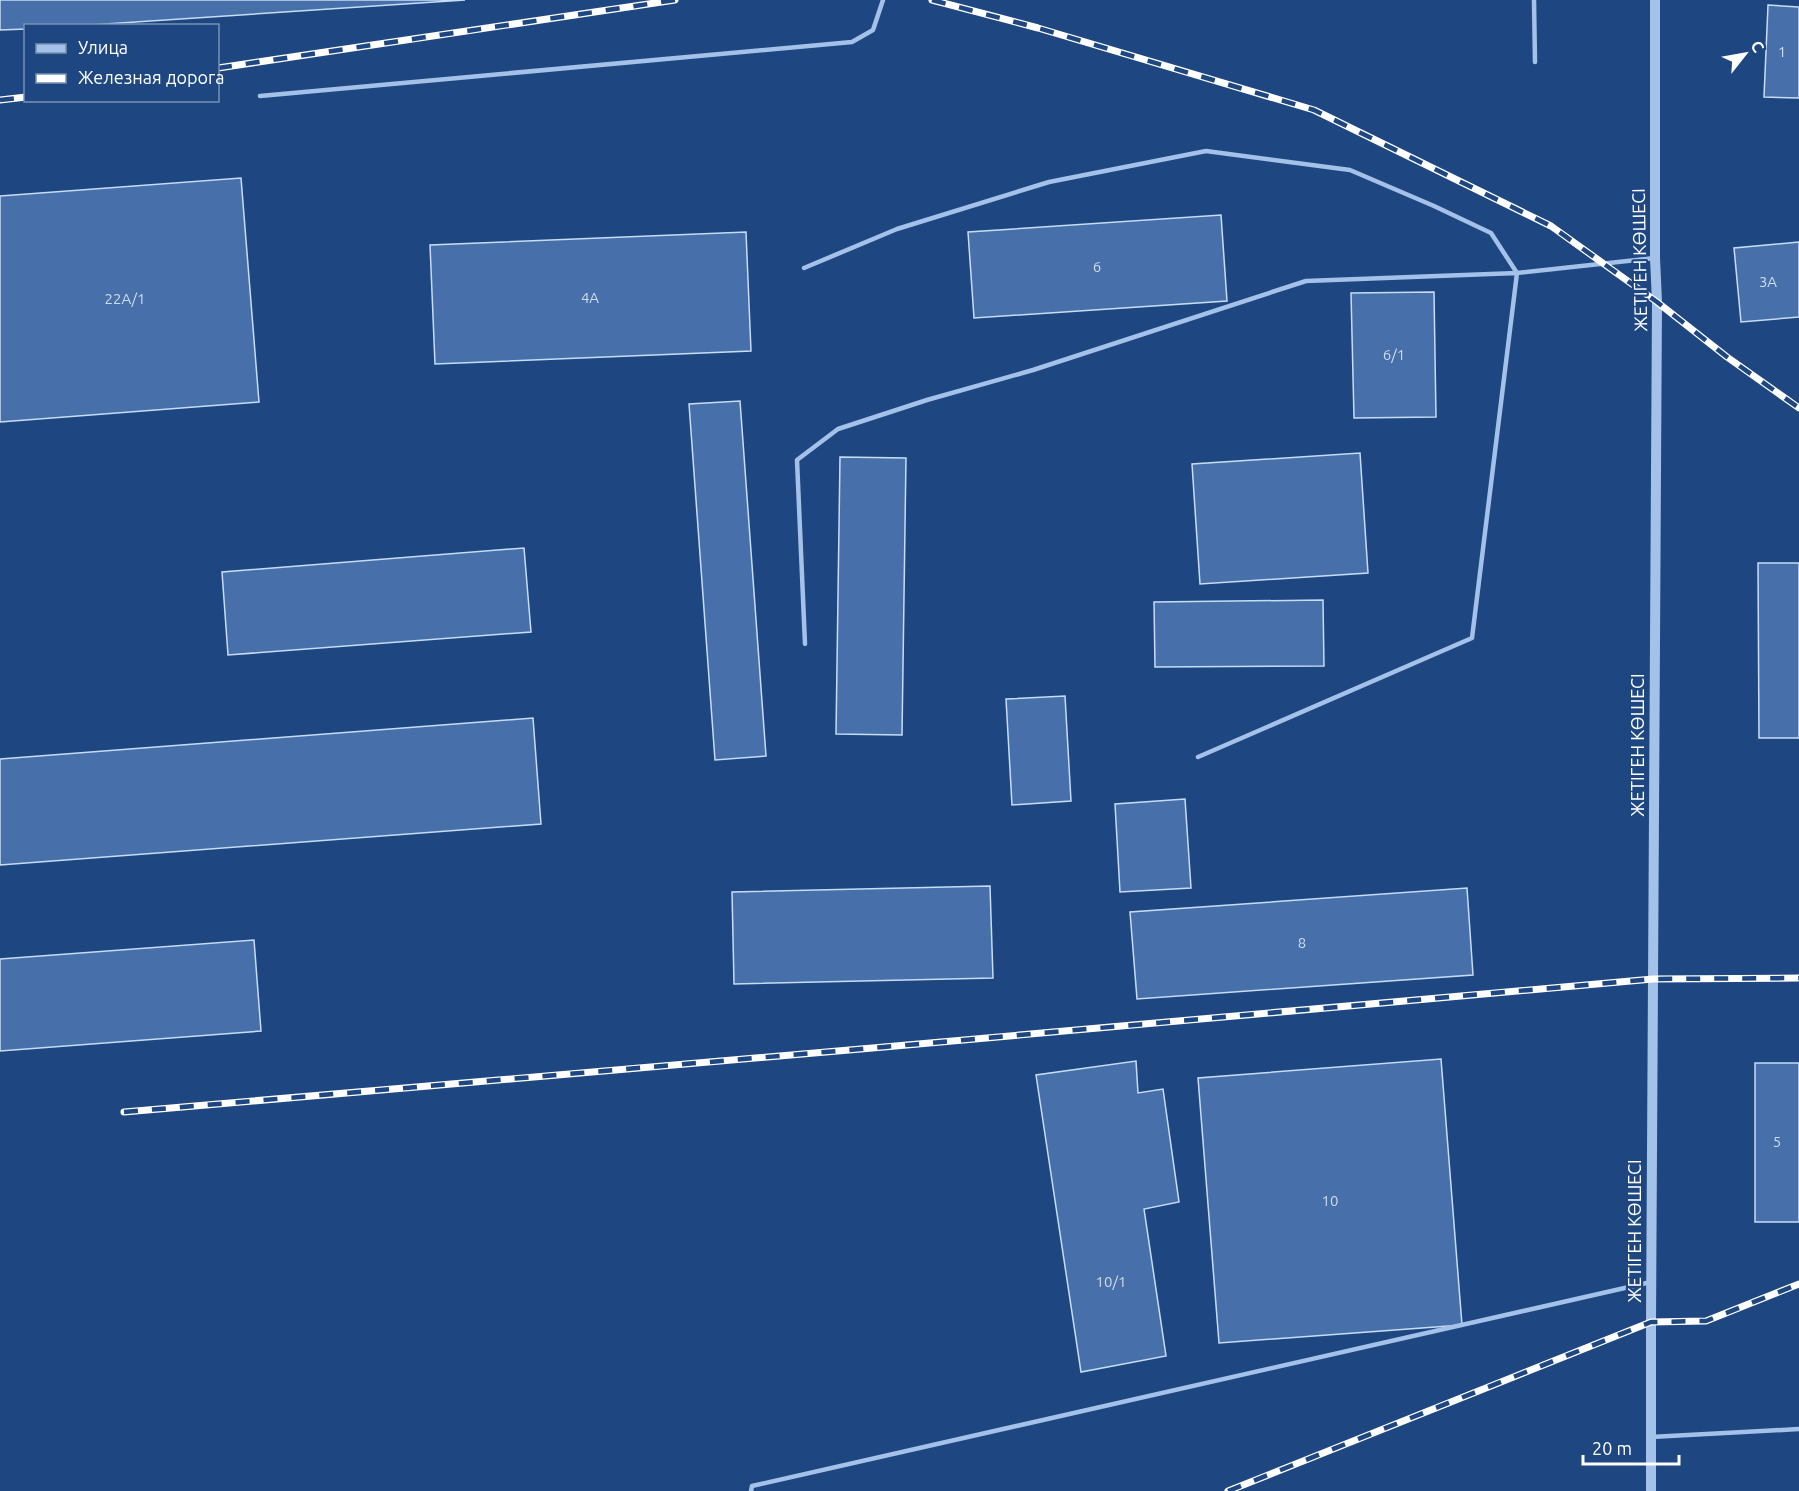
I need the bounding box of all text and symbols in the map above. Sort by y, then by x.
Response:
legend [24,24,219,102]
north arrow [1715,24,1775,84]
text: Улица [78,37,128,57]
text: С [1748,37,1768,55]
house number: 1 [1778,43,1786,60]
text: Железная дорога [78,67,225,87]
street label: ЖЕТІГЕН КӨШЕСІ [1628,188,1650,332]
house number: 6 [1093,258,1101,275]
house number: 3А [1759,273,1777,290]
house number: 4А [581,289,599,306]
house number: 22А/1 [105,290,145,307]
house number: 6/1 [1383,346,1405,363]
street label: ЖЕТІГЕН КӨШЕСІ [1627,673,1647,817]
house number: 8 [1298,934,1306,951]
house number: 5 [1773,1133,1781,1150]
street label: ЖЕТІГЕН КӨШЕСІ [1624,1159,1644,1303]
house number: 10 [1322,1192,1338,1209]
house number: 10/1 [1096,1273,1126,1290]
scale bar [1583,1428,1679,1466]
text: 20 m [1592,1438,1632,1458]

